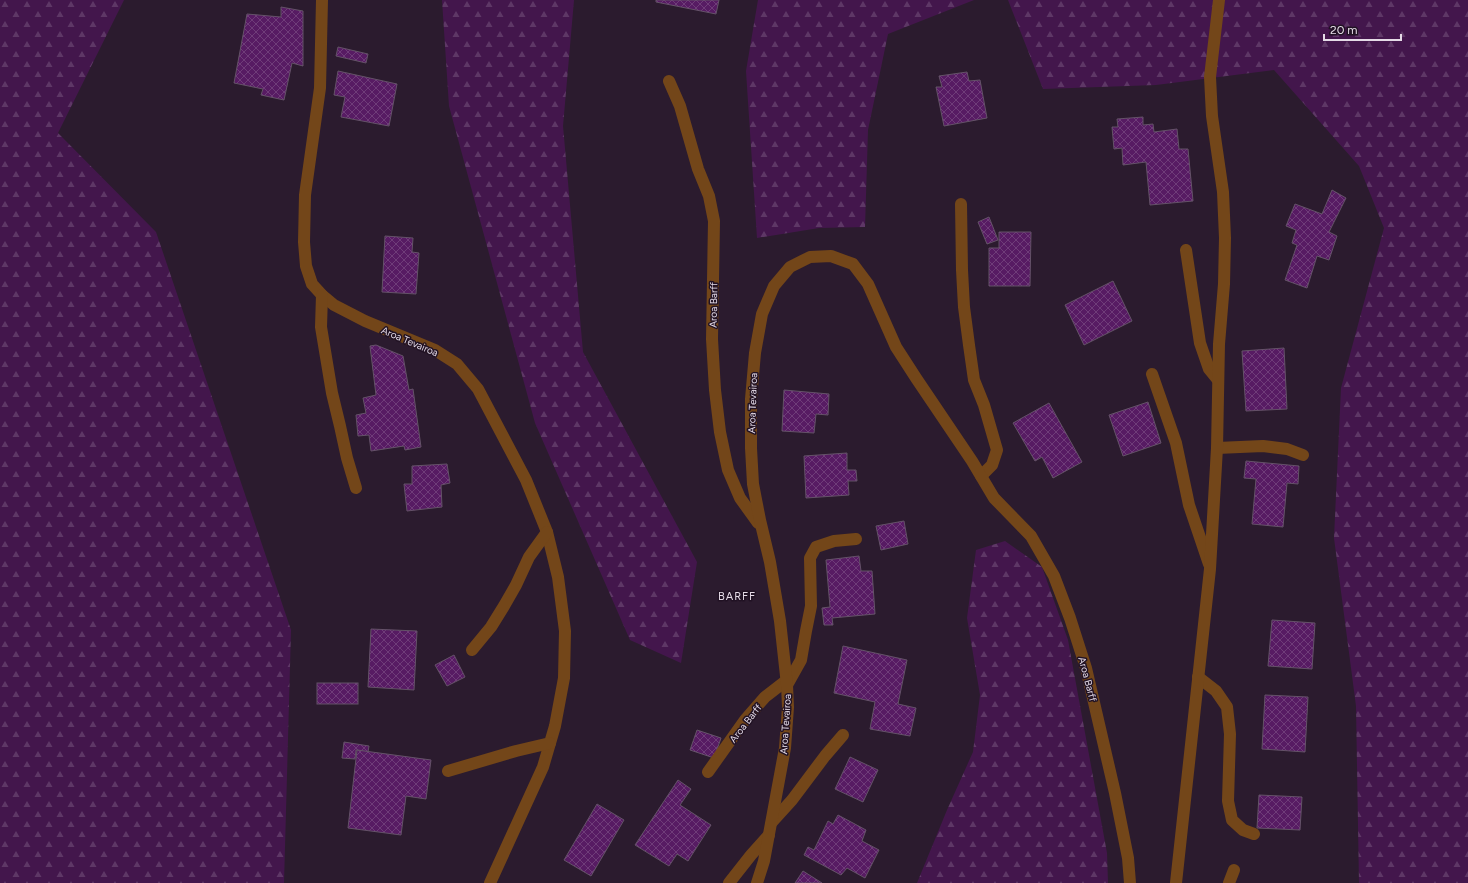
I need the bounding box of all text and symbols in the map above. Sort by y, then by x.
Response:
scale bar [1324,16,1401,42]
text: 20 m [1330,23,1358,37]
street label: Aroa Barff [707,282,720,328]
street label: Aroa Tevairoa [379,324,440,359]
street label: Aroa Tevairoa [745,373,760,433]
district label: BARFF [718,590,756,603]
street label: Aroa Barff [1075,655,1100,703]
street label: Aroa Tevairoa [777,693,794,755]
street label: Aroa Barff [726,701,765,745]

